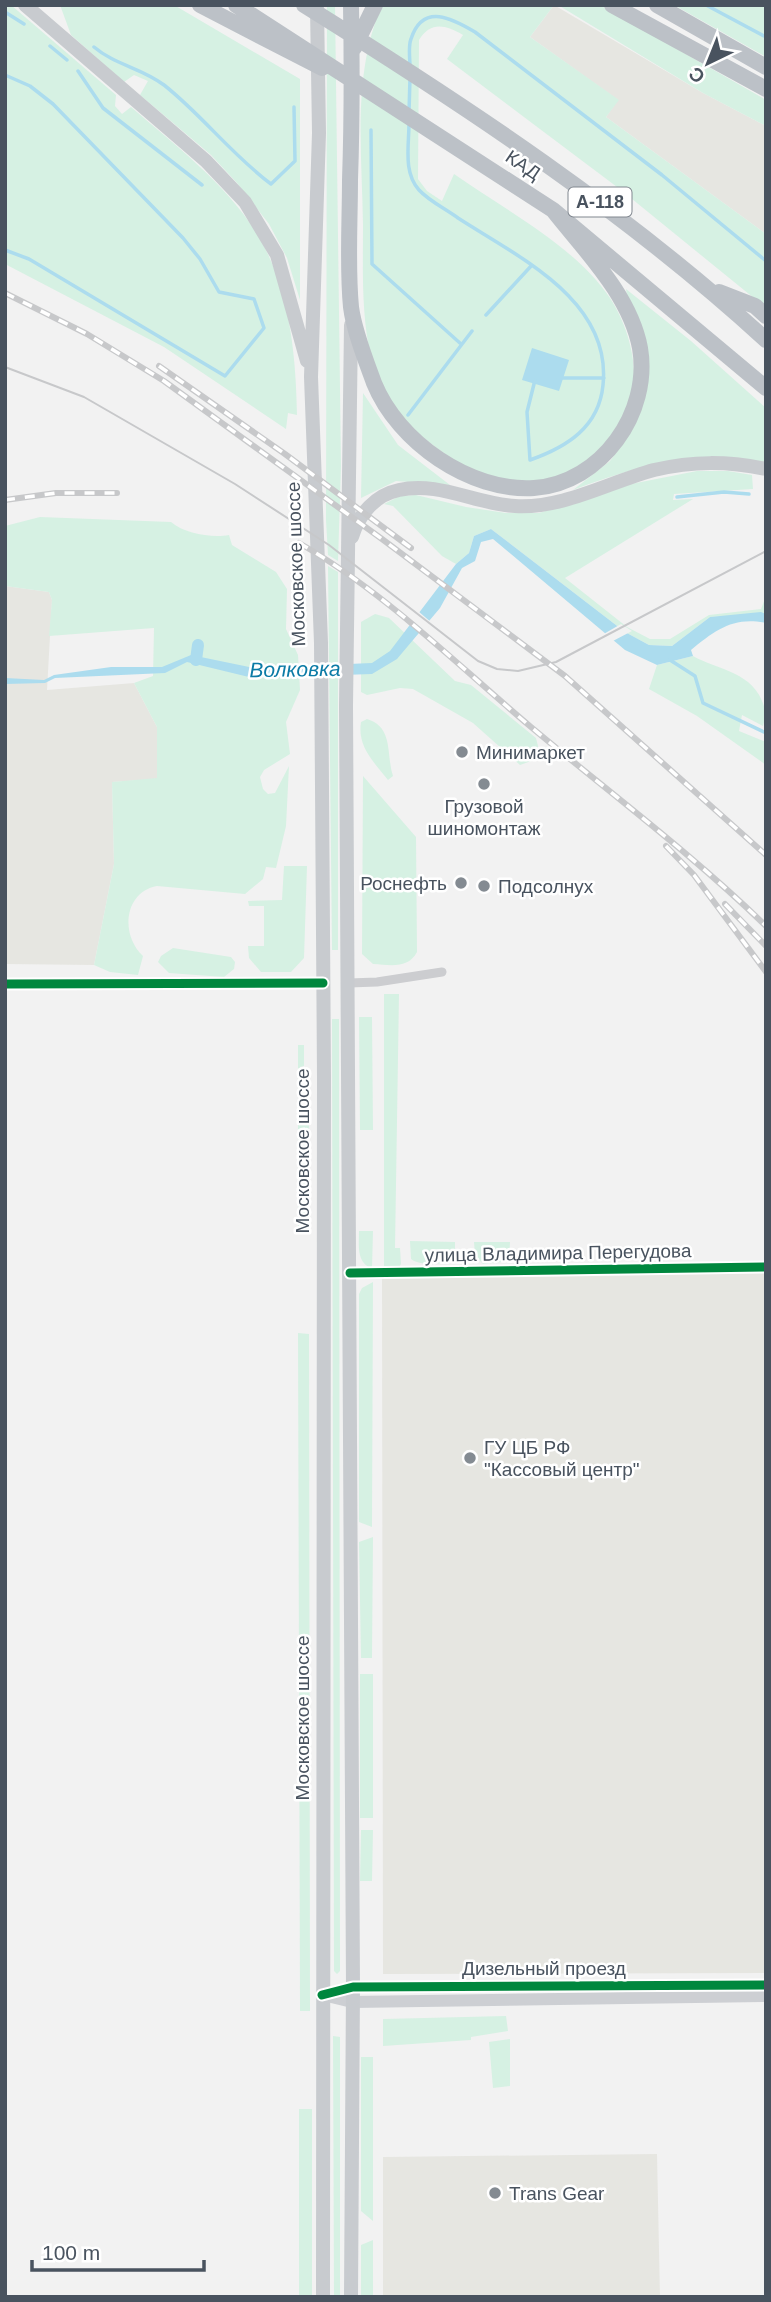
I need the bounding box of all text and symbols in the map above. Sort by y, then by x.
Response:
north arrow [673,28,743,98]
text: С [684,63,709,87]
street label: КАД [502,146,544,184]
road number: А-118 [568,188,632,216]
street label: Московское шоссе [283,481,309,647]
water label: Волковка [249,657,341,681]
place label: Минимаркет [476,742,585,763]
marker: Минимаркет [454,744,470,760]
marker: Грузовой шиномонтаж [476,776,492,792]
place label: Грузовой шиномонтаж [428,796,541,839]
place label: Роснефть [360,873,447,894]
marker: Роснефть [453,875,469,891]
place label: Подсолнух [498,876,594,897]
marker: Подсолнух [476,878,492,894]
street label: Московское шоссе [292,1069,313,1233]
street label: улица Владимира Перегудова [424,1240,692,1266]
place label: ГУ ЦБ РФ "Кассовый центр" [484,1437,640,1480]
marker: ГУ ЦБ РФ "Кассовый центр" [462,1450,478,1466]
street label: Московское шоссе [292,1636,313,1800]
street label: Дизельный проезд [462,1958,626,1979]
place label: Trans Gear [509,2183,605,2204]
marker: Trans Gear [487,2185,503,2201]
scale bar [32,2228,203,2272]
text: 100 m [42,2241,100,2264]

